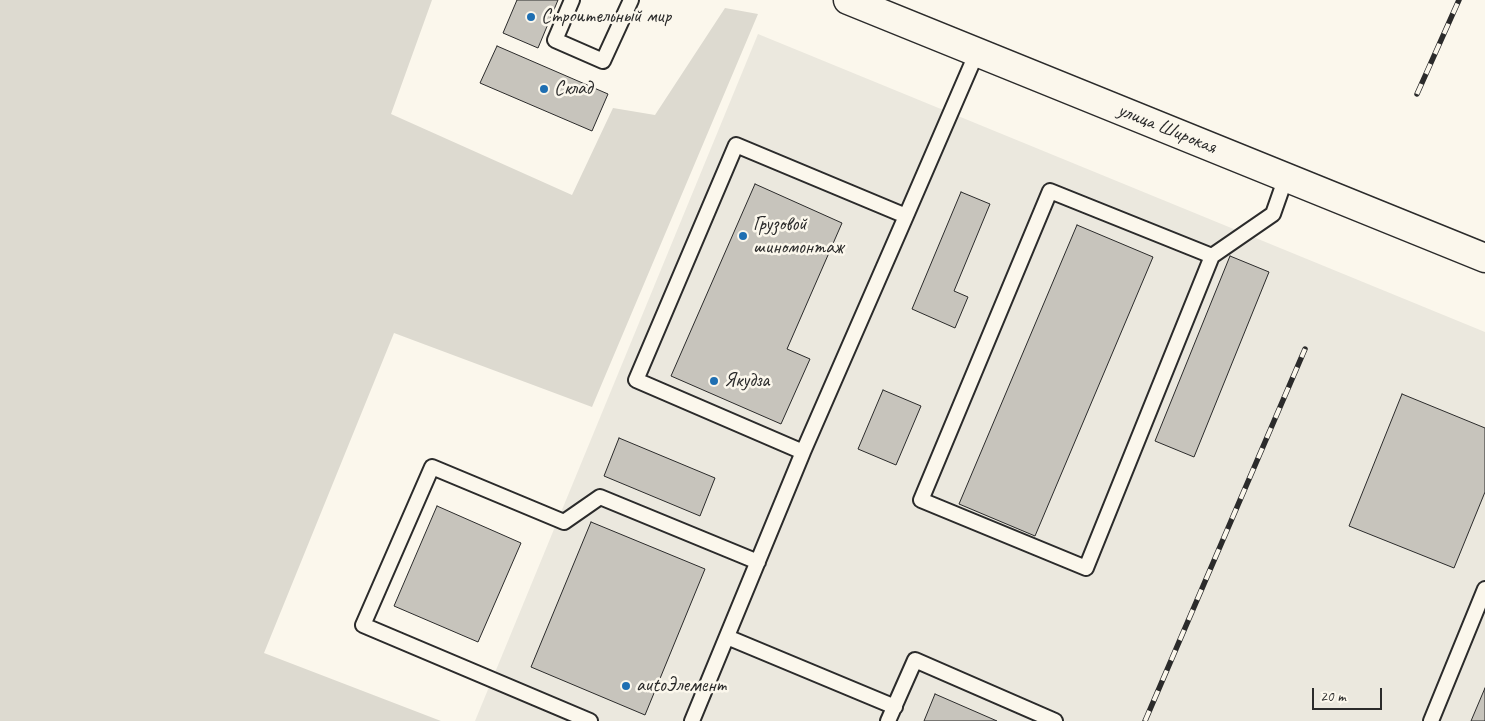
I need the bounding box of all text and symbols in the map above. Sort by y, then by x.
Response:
place label: Строительный мир [541,5,671,29]
marker: Строительный мир [525,11,537,23]
place label: Склад [554,77,592,101]
marker: Склад [538,83,550,95]
street label: улица Широкая [1114,98,1220,160]
place label: Грузовой шиномонтаж [753,213,843,260]
marker: Грузовой шиномонтаж [737,230,749,242]
place label: Якудза [724,369,769,393]
marker: Якудза [708,375,720,387]
place label: autoЭлемент [636,674,726,698]
scale bar [1315,678,1385,710]
marker: autoЭлемент [620,680,632,692]
text: 20 m [1320,687,1346,706]

